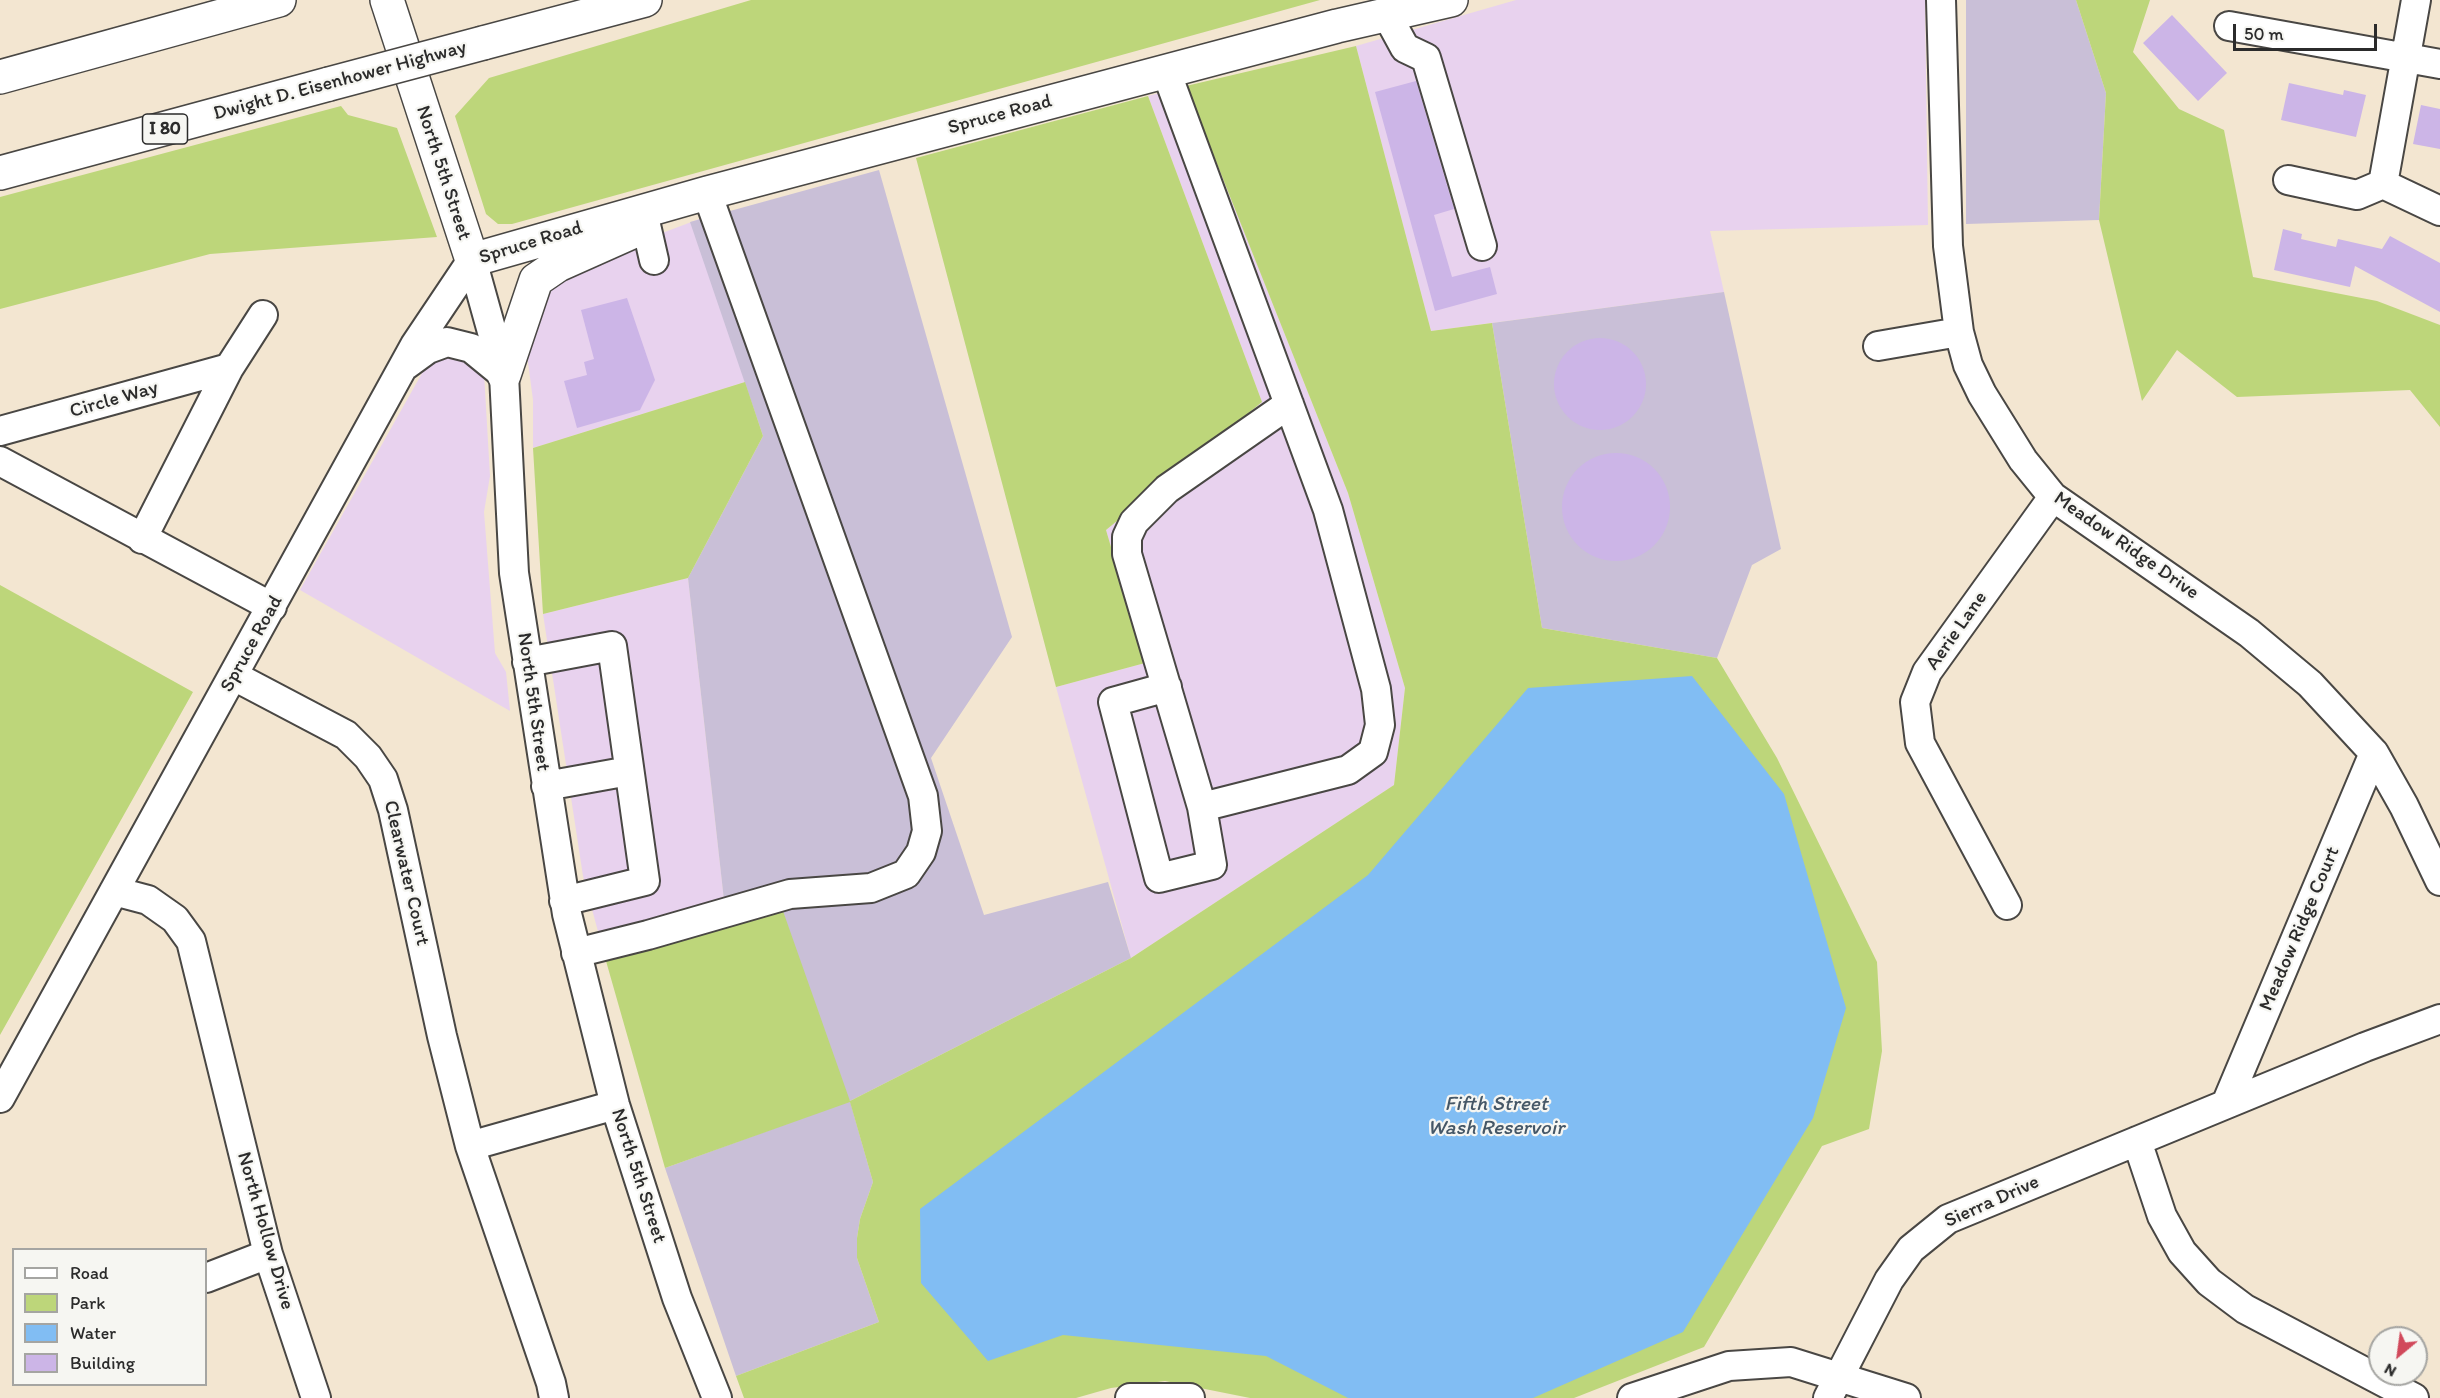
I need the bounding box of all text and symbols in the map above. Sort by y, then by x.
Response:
scale bar [2236,12,2380,50]
text: 50 m [2244,23,2284,45]
street label: Dwight D. Eisenhower Highway [211,36,469,126]
street label: Spruce Road [945,90,1055,140]
street label: North 5th Street [410,103,476,243]
road number: I 80 [142,114,188,144]
street label: Spruce Road [476,216,586,270]
street label: Circle Way [67,376,161,424]
street label: Meadow Ridge Drive [2049,487,2203,605]
street label: Aerie Lane [1921,587,1993,675]
street label: Spruce Road [216,591,288,697]
street label: North 5th Street [511,631,555,773]
street label: Clearwater Court [378,798,434,948]
street label: Meadow Ridge Court [2255,843,2345,1015]
water label: Fifth Street Wash Reservoir [1428,1092,1564,1142]
street label: North 5th Street [605,1106,671,1246]
street label: North Hollow Drive [231,1149,299,1313]
street label: Sierra Drive [1941,1170,2043,1234]
legend [12,1248,207,1386]
text: Road [70,1262,109,1284]
text: Park [70,1292,105,1314]
text: Water [70,1322,116,1344]
north arrow [2368,1326,2428,1386]
text: Building [70,1352,135,1374]
text: N [2381,1360,2399,1381]

